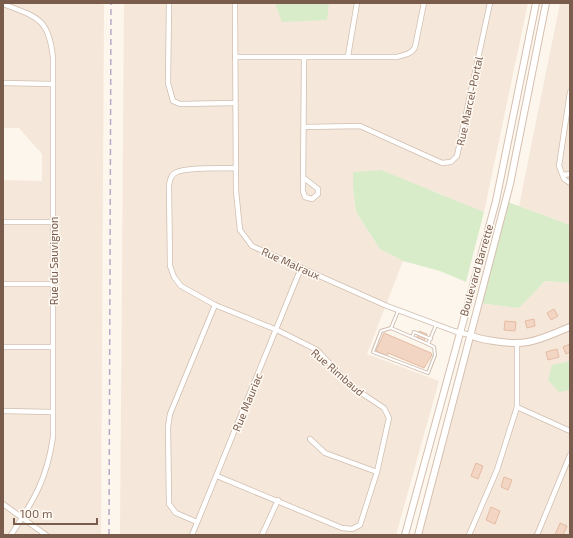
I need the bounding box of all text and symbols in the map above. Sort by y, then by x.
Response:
street label: Rue Marcel-Portal [453,54,485,147]
street label: Rue du Sauvignon [47,217,60,305]
street label: Boulevard Barrette [457,222,495,317]
street label: Rue Malraux [260,244,323,282]
street label: Rue Rimbaud [309,346,367,398]
street label: Rue Mauriac [229,371,265,433]
scale bar [14,500,97,526]
text: 100 m [20,506,52,520]

